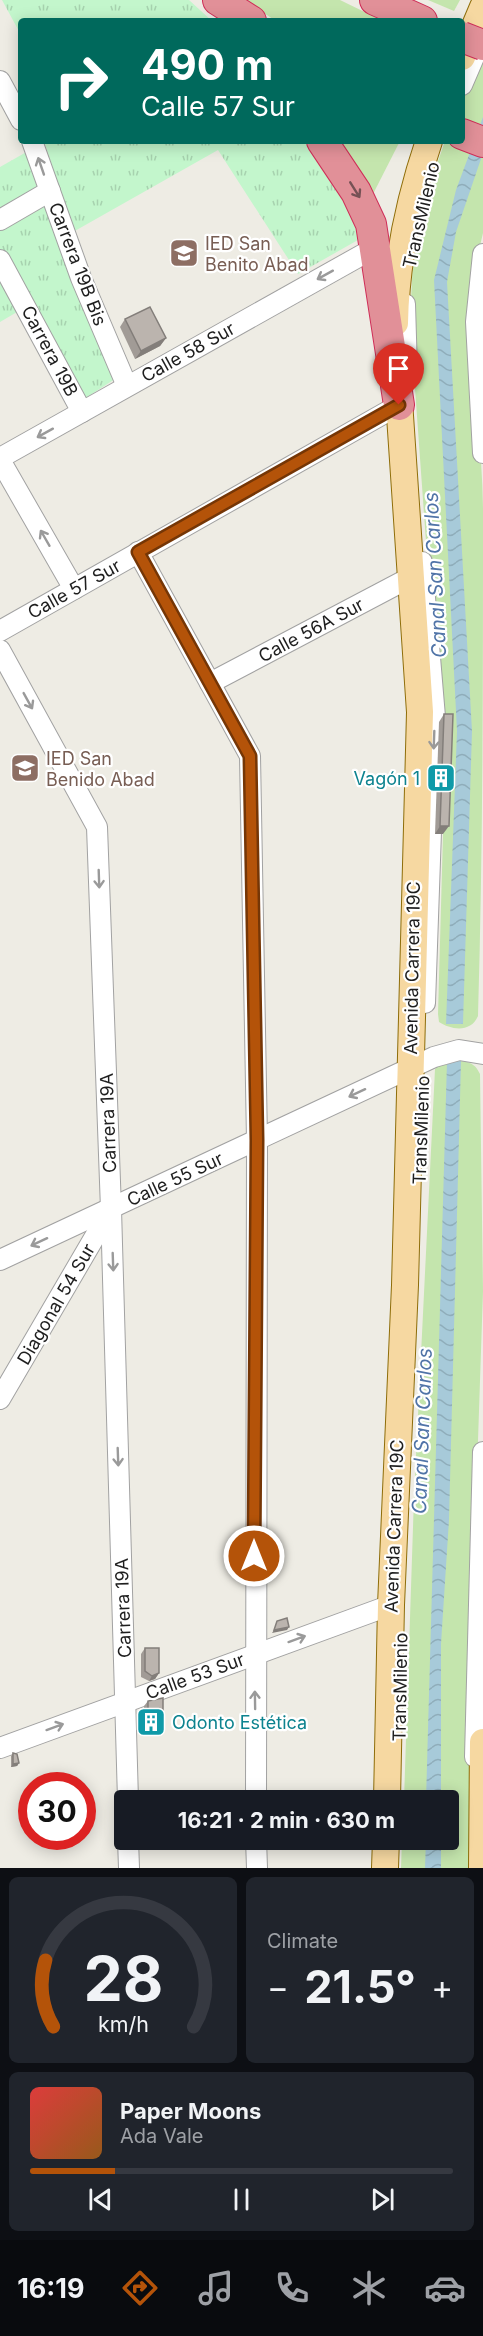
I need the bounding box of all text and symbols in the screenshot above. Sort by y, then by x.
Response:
text: 490 m [141,39,273,90]
icon: right [42,42,120,120]
text: Calle 57 Sur [141,90,295,123]
one-way arrow [35,157,46,176]
street label: TransMilenio [399,160,443,270]
one-way arrow [348,181,361,198]
street label: Carrera 19B Bis [45,199,111,329]
place label: IED San Benito Abad [205,233,309,275]
school or university icon: IED San Benito Abad [168,237,200,269]
one-way arrow [317,270,334,282]
street label: Carrera 19B [17,302,83,400]
street label: Calle 58 Sur [138,318,239,386]
pin [373,343,424,405]
icon: arrive [382,352,415,385]
one-way arrow [37,427,54,439]
water label: Canal San Carlos [419,491,451,659]
one-way arrow [39,530,51,547]
street label: Calle 57 Sur [24,555,124,623]
street label: Calle 56A Sur [255,593,367,667]
one-way arrow [22,692,34,709]
one-way arrow [428,729,440,749]
place label: IED San Benido Abad [46,748,155,790]
school or university icon: IED San Benido Abad [9,752,41,784]
building icon: Vagón 1 [425,762,457,794]
place label: Vagón 1 [354,768,420,789]
one-way arrow [93,868,105,888]
street label: Avenida Carrera 19C [400,881,424,1055]
street label: Carrera 19A [96,1073,120,1173]
street label: TransMilenio [409,1075,433,1185]
one-way arrow [348,1088,366,1100]
street label: Calle 55 Sur [124,1148,227,1210]
one-way arrow [31,1237,49,1248]
street label: Diagonal 54 Sur [13,1240,99,1368]
one-way arrow [107,1252,119,1272]
water label: Canal San Carlos [407,1348,437,1514]
street label: Avenida Carrera 19C [380,1439,408,1613]
one-way arrow [113,1447,124,1467]
position arrow [222,1524,286,1588]
street label: Carrera 19A [111,1558,135,1658]
street label: TransMilenio [389,1632,411,1742]
one-way arrow [287,1633,306,1644]
street label: Calle 53 Sur [143,1648,247,1704]
one-way arrow [249,1690,260,1710]
building icon: Odonto Estética [135,1706,167,1738]
place label: Odonto Estética [172,1712,307,1733]
one-way arrow [45,1721,64,1732]
speed limit sign: 30 [18,1772,96,1850]
text: 16:21 · 2 min · 630 m [178,1807,395,1833]
text: Climate [267,1929,338,1953]
text: 28 [83,1941,163,2016]
text: 21.5° [304,1959,416,2014]
text: − [267,1967,289,2007]
text: + [431,1967,453,2007]
text: km/h [98,2011,148,2037]
text: Paper Moons [120,2098,261,2124]
text: Ada Vale [120,2124,203,2148]
icon: previous [84,2183,117,2216]
icon: pause [225,2183,258,2216]
icon: next [366,2183,399,2216]
icon: directions [119,2267,161,2309]
icon: music [195,2267,237,2309]
icon: phone [271,2267,313,2309]
icon: climate [348,2267,390,2309]
icon: car [424,2267,466,2309]
text: 16:19 [17,2272,85,2305]

